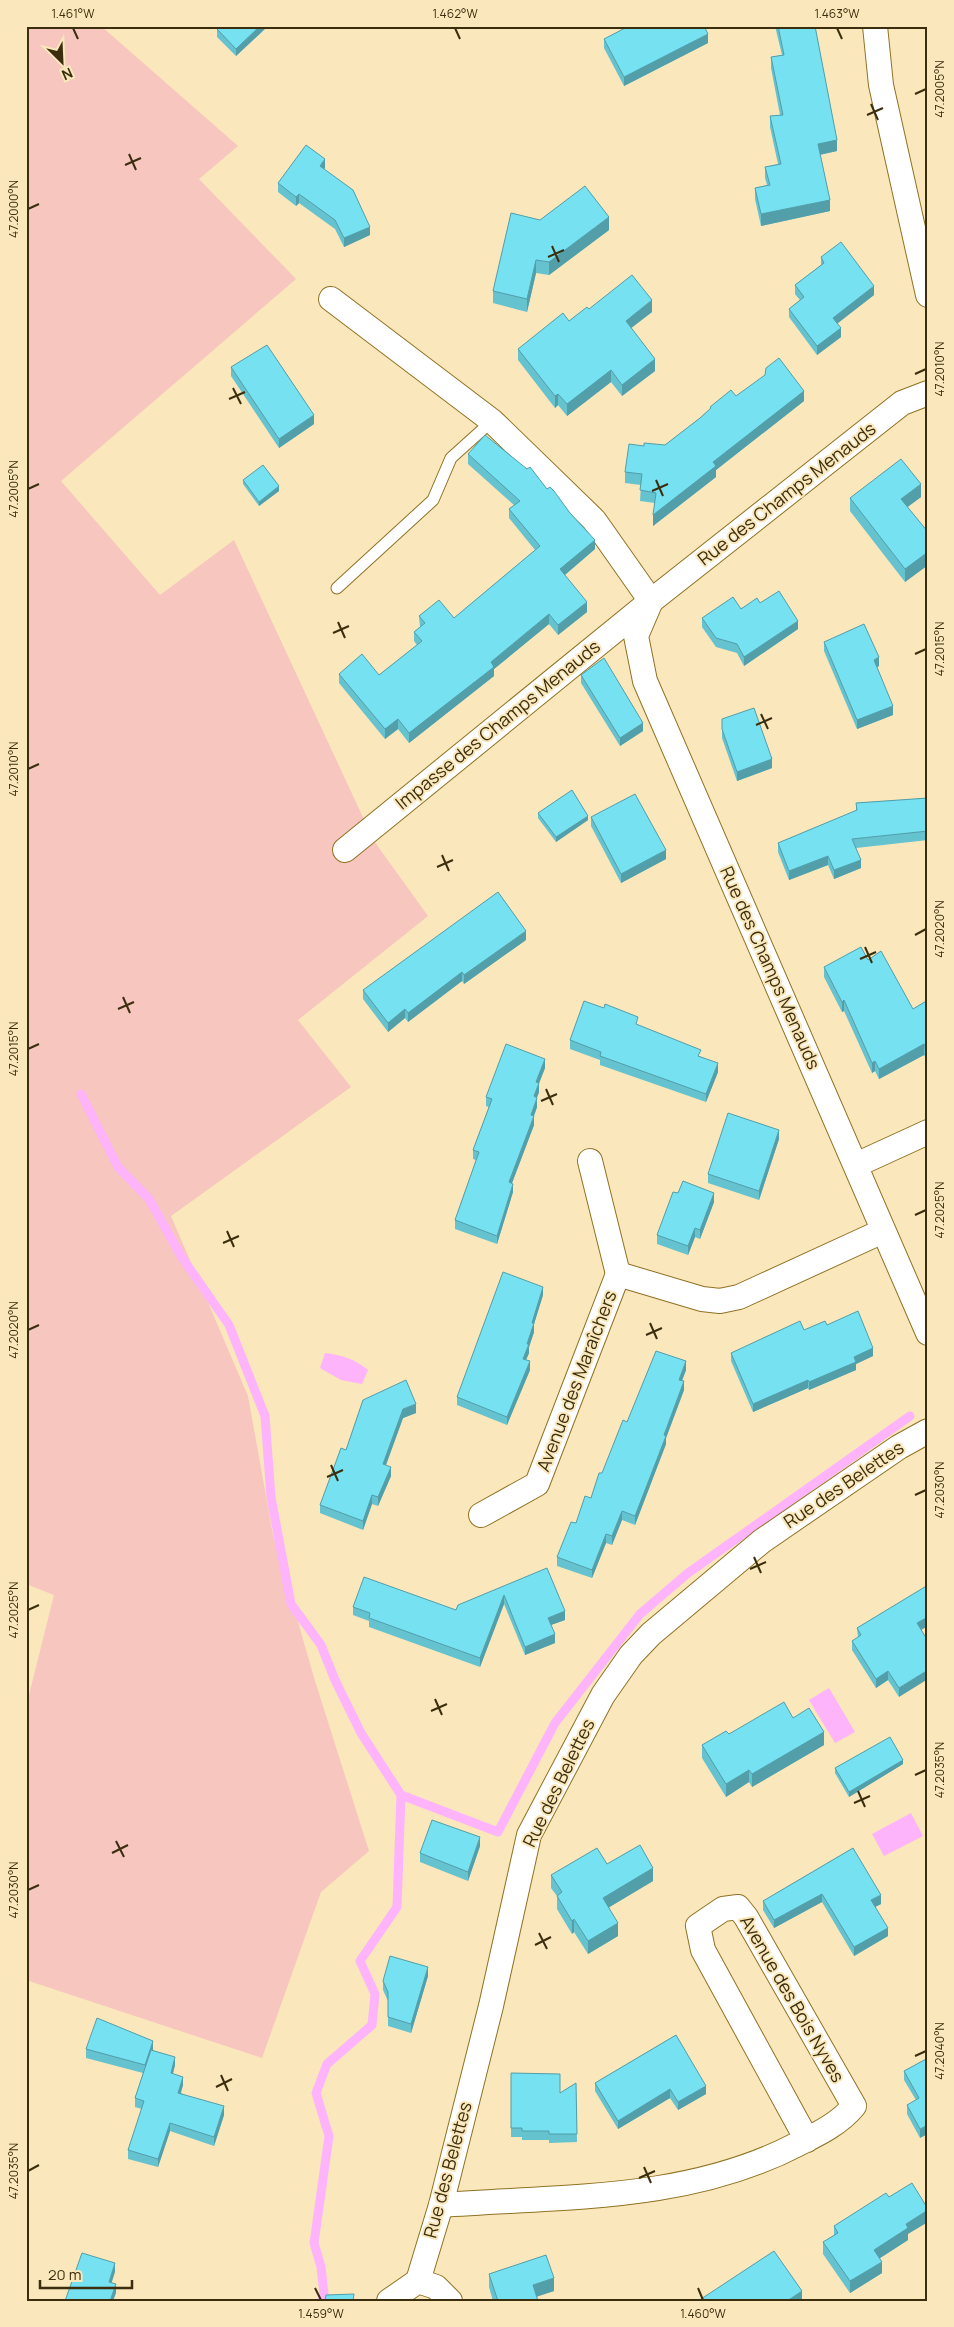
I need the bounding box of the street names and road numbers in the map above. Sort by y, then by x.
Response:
street label: Rue des Champs Menauds [692,416,880,570]
street label: Impasse des Champs Menauds [390,634,605,814]
street label: Rue des Champs Menauds [715,862,827,1073]
street label: Avenue des Maraîchers [531,1287,622,1474]
street label: Rue des Belettes [779,1435,908,1533]
street label: Rue des Belettes [517,1714,600,1851]
street label: Avenue des Bois Nyves [735,1911,851,2086]
street label: Rue des Belettes [417,2099,477,2240]

